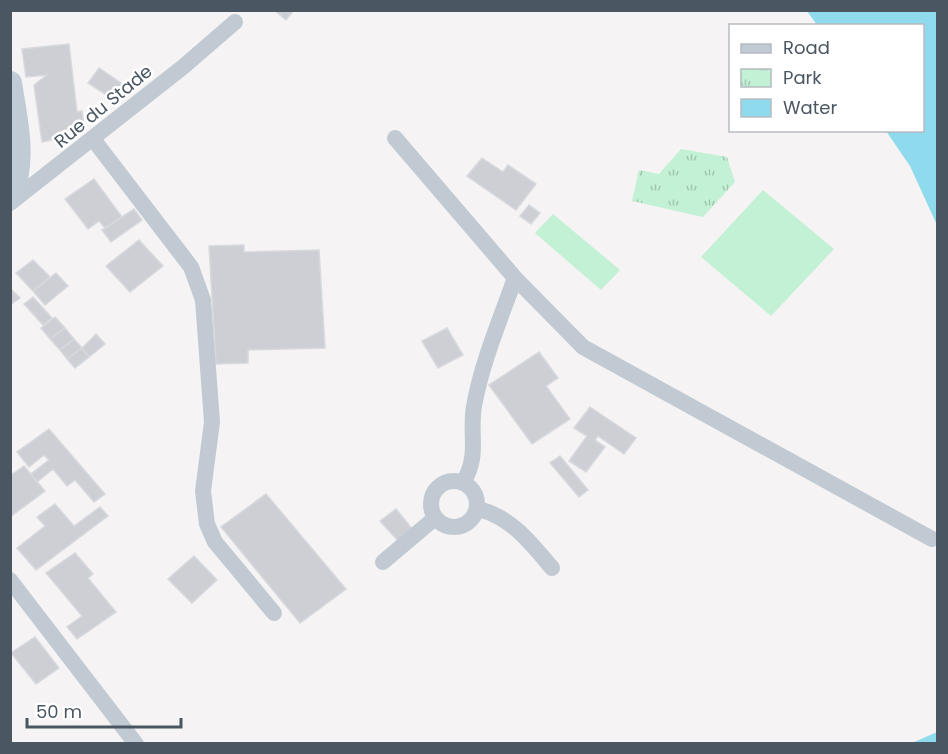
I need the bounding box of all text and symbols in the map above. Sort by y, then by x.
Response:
legend [729,24,924,132]
text: Road [783,35,830,60]
street label: Rue du Stade [49,59,157,153]
text: Park [783,65,822,90]
text: Water [783,95,837,120]
scale bar [27,691,182,729]
text: 50 m [36,699,82,724]

